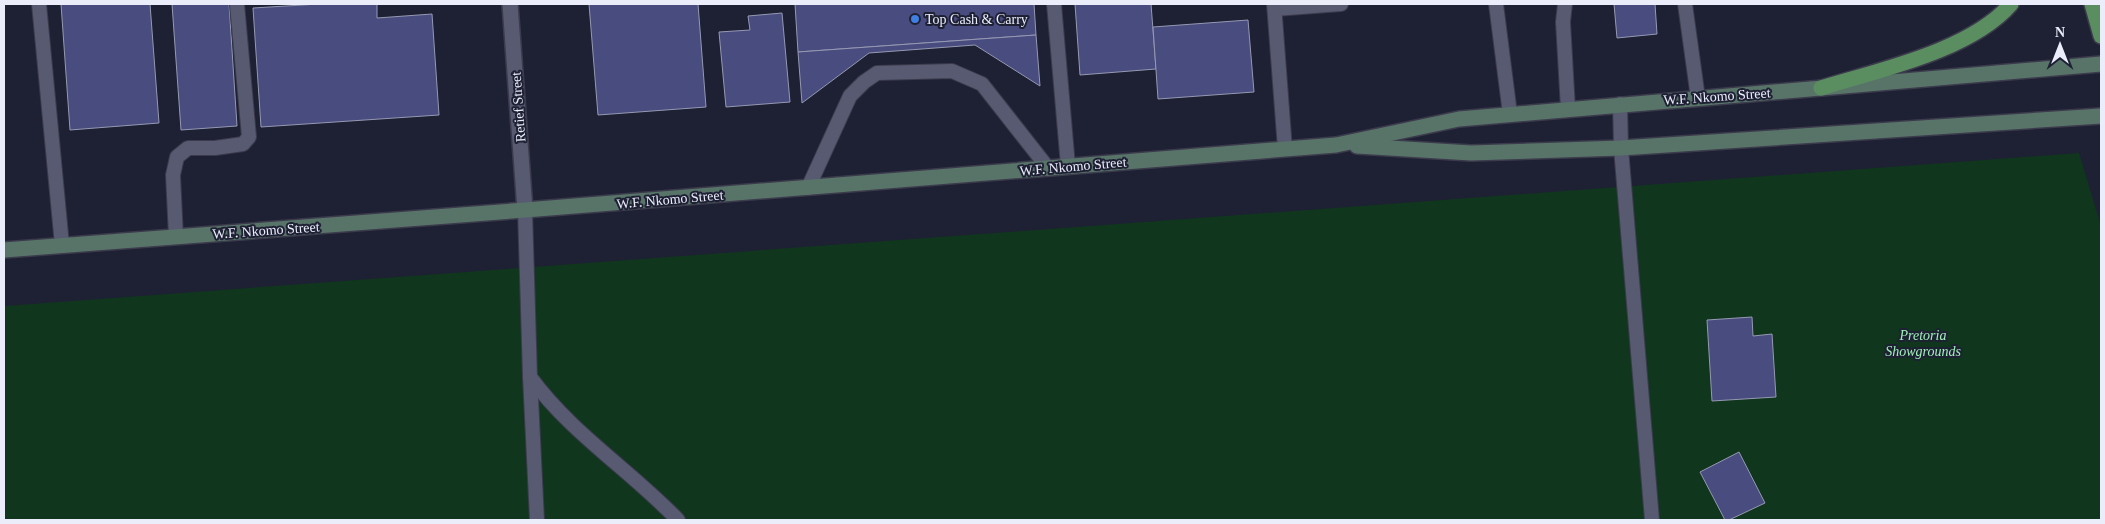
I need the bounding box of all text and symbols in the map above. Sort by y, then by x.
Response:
place label: Top Cash & Carry [925,12,1028,27]
marker: Top Cash & Carry [909,13,921,25]
north arrow [2035,20,2085,70]
text: N [2055,25,2065,40]
street label: Retief Street [509,71,528,143]
street label: W.F. Nkomo Street [1663,85,1771,108]
street label: W.F. Nkomo Street [1019,154,1127,179]
street label: W.F. Nkomo Street [616,187,724,212]
street label: W.F. Nkomo Street [212,219,320,242]
park label: Pretoria Showgrounds [1885,328,1961,359]

